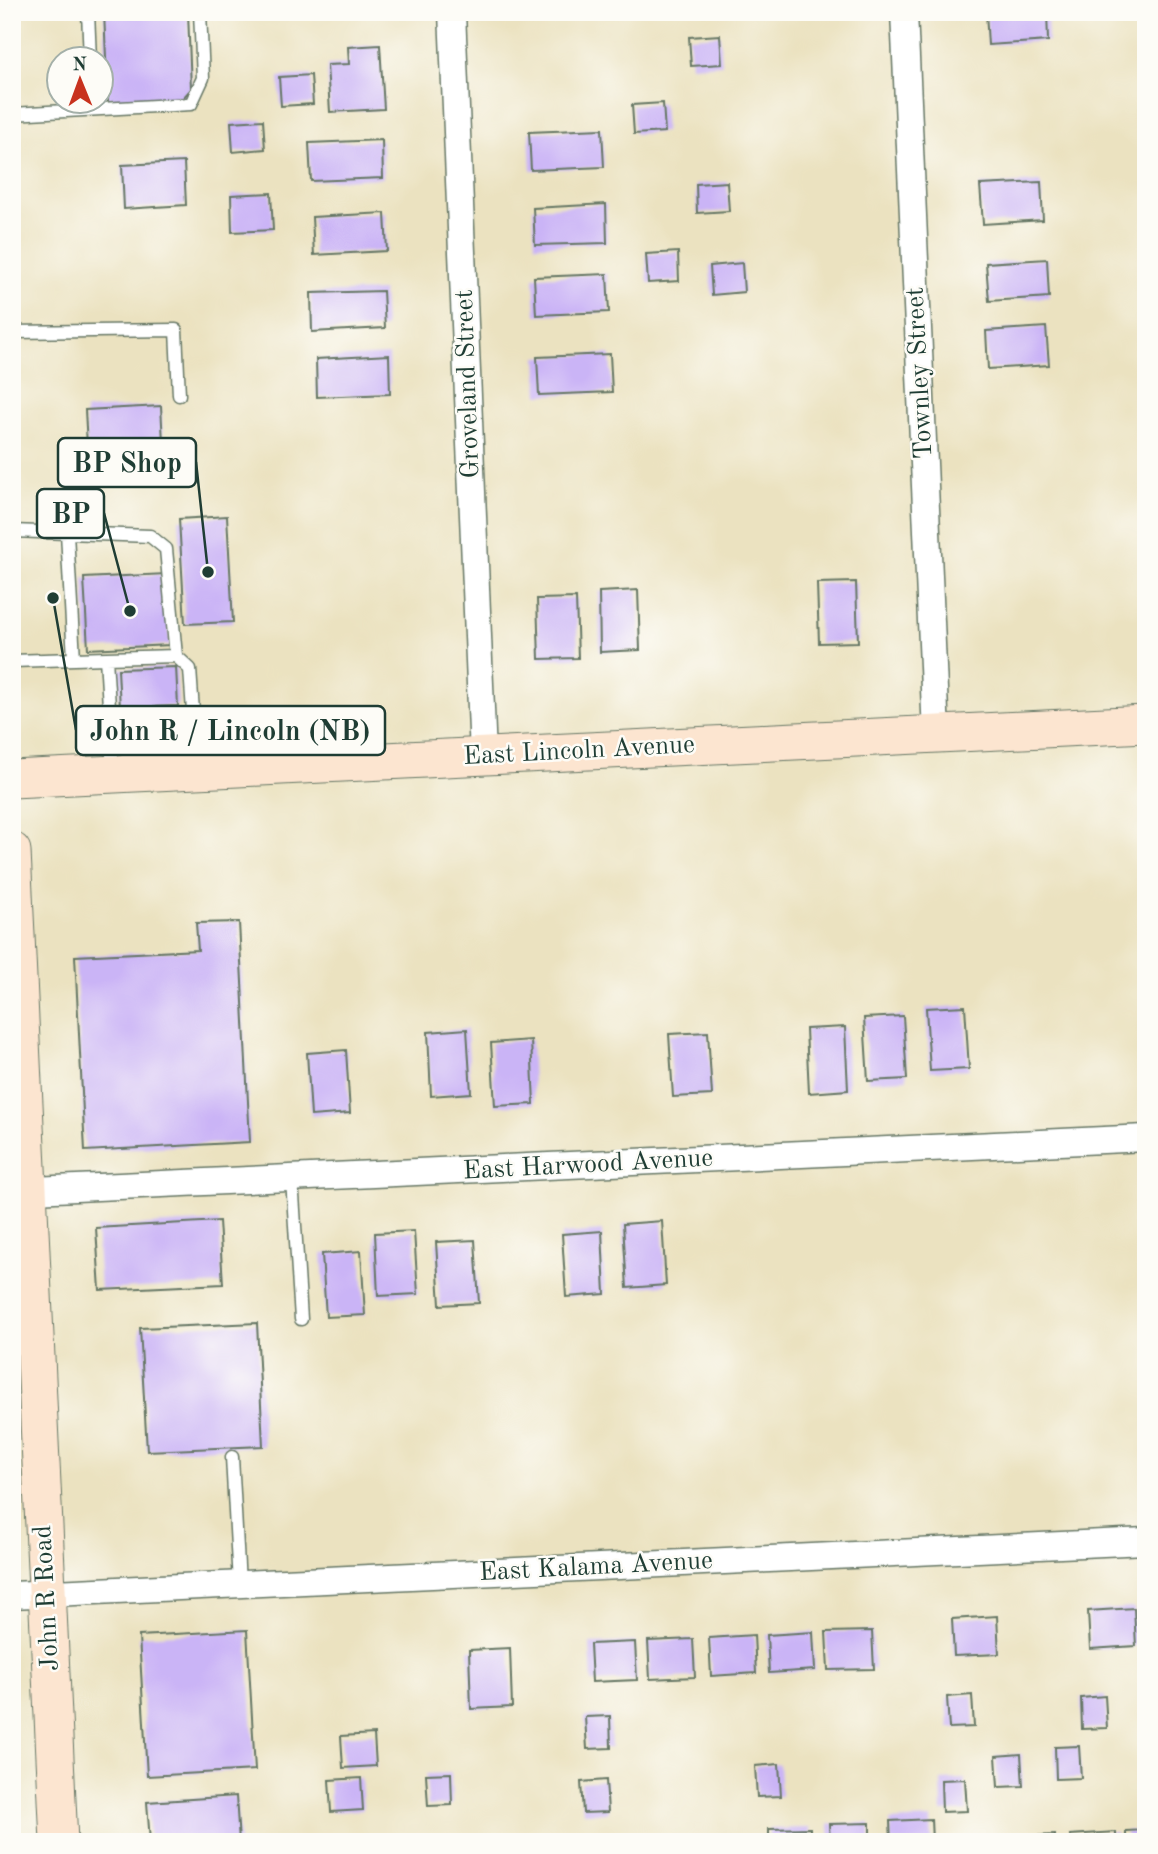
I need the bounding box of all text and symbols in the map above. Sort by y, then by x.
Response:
north arrow [46,46,116,116]
text: N [72,56,88,75]
street label: Townley Street [903,286,937,460]
street label: Groveland Street [452,289,484,479]
callout: BP Shop [58,438,196,487]
text: BP Shop [72,451,182,479]
callout: BP [37,489,104,538]
text: BP [51,502,91,530]
callout: John R / Lincoln (NB) [76,706,385,755]
text: John R / Lincoln (NB) [90,718,370,747]
street label: East Lincoln Avenue [462,732,696,770]
street label: East Harwood Avenue [462,1145,714,1185]
street label: John R Road [30,1524,64,1672]
street label: East Kalama Avenue [478,1548,714,1586]

